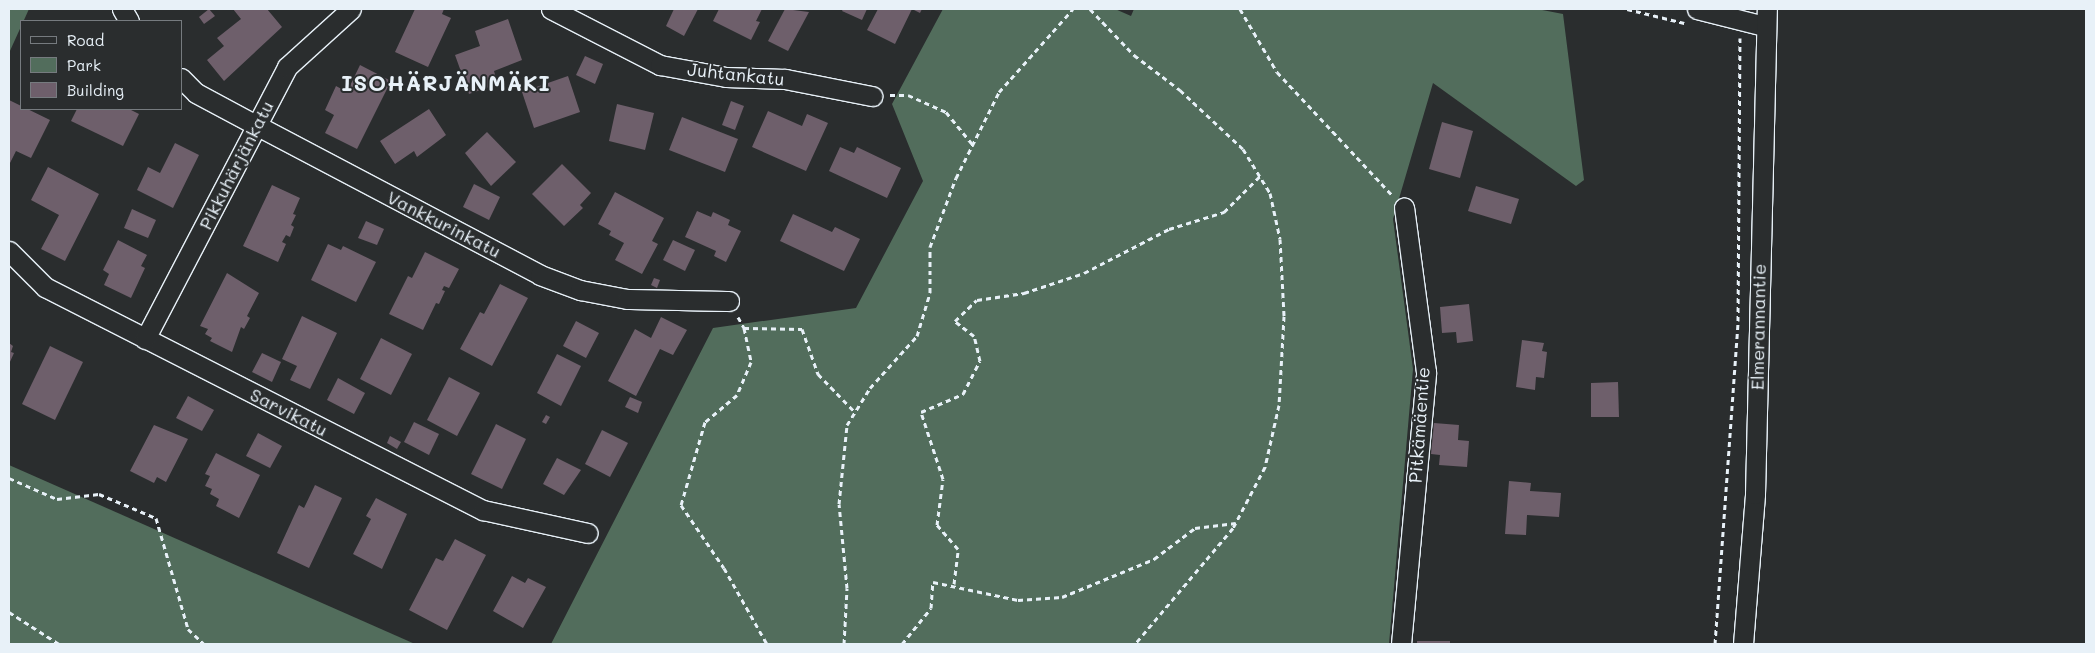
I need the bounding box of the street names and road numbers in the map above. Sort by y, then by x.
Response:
street label: Juhtankatu [686,58,786,90]
street label: Pikkuhärjänkatu [194,97,278,233]
street label: Vankkurinkatu [384,186,504,262]
street label: Elmerannantie [1746,264,1770,390]
street label: Pitkämäentie [1404,366,1434,484]
street label: Sarvikatu [247,383,331,441]

